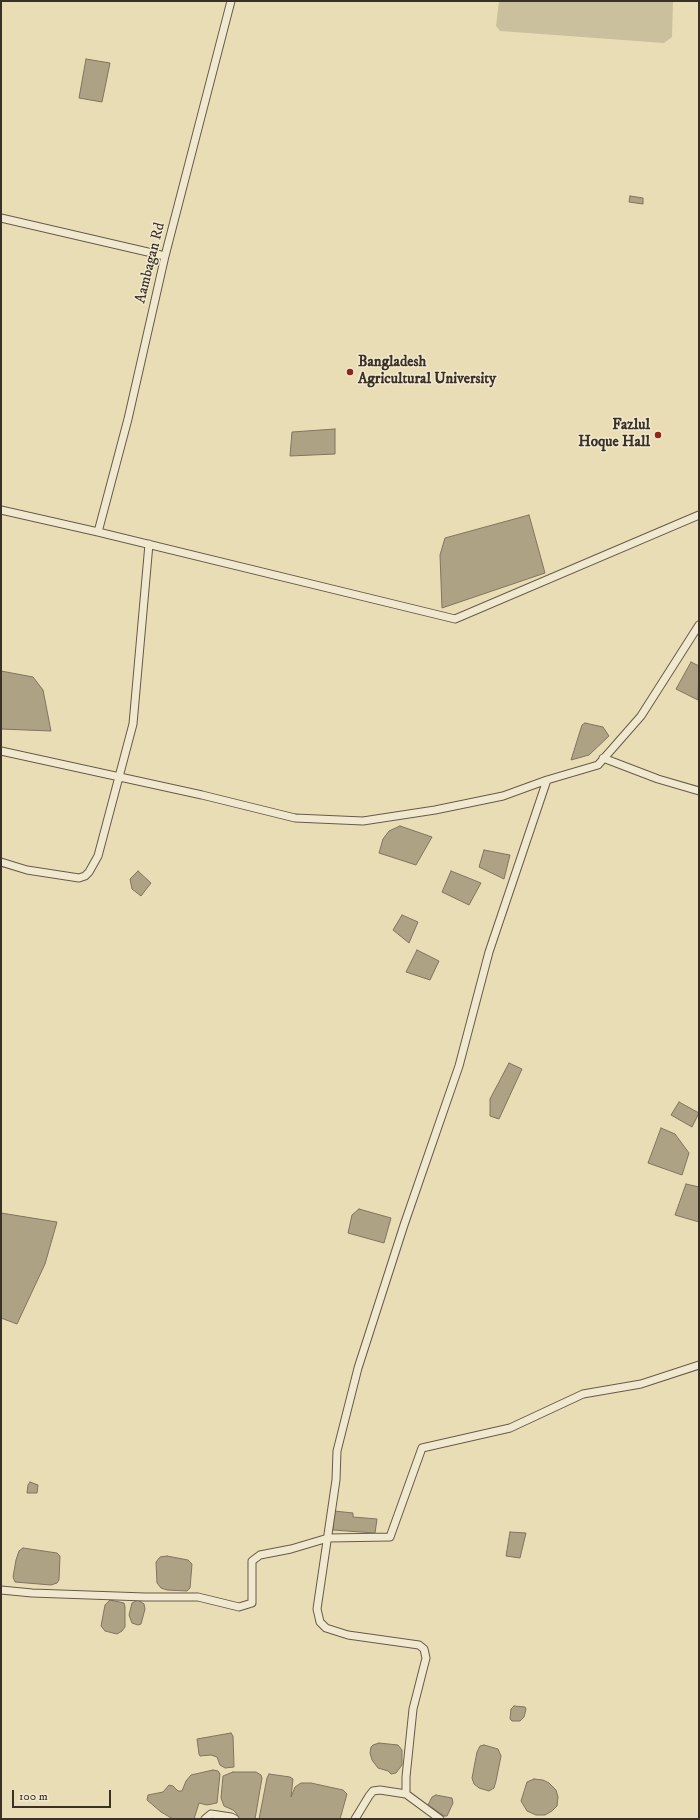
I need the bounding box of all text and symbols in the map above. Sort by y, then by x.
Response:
street label: Aambagan Rd [132,221,170,305]
place label: Bangladesh Agricultural University [358,354,496,389]
marker: Bangladesh Agricultural University [345,367,355,377]
place label: Fazlul Hoque Hall [578,417,650,452]
marker: Fazlul Hoque Hall [653,430,663,440]
scale bar [14,1782,113,1808]
text: 100 m [19,1789,48,1804]

